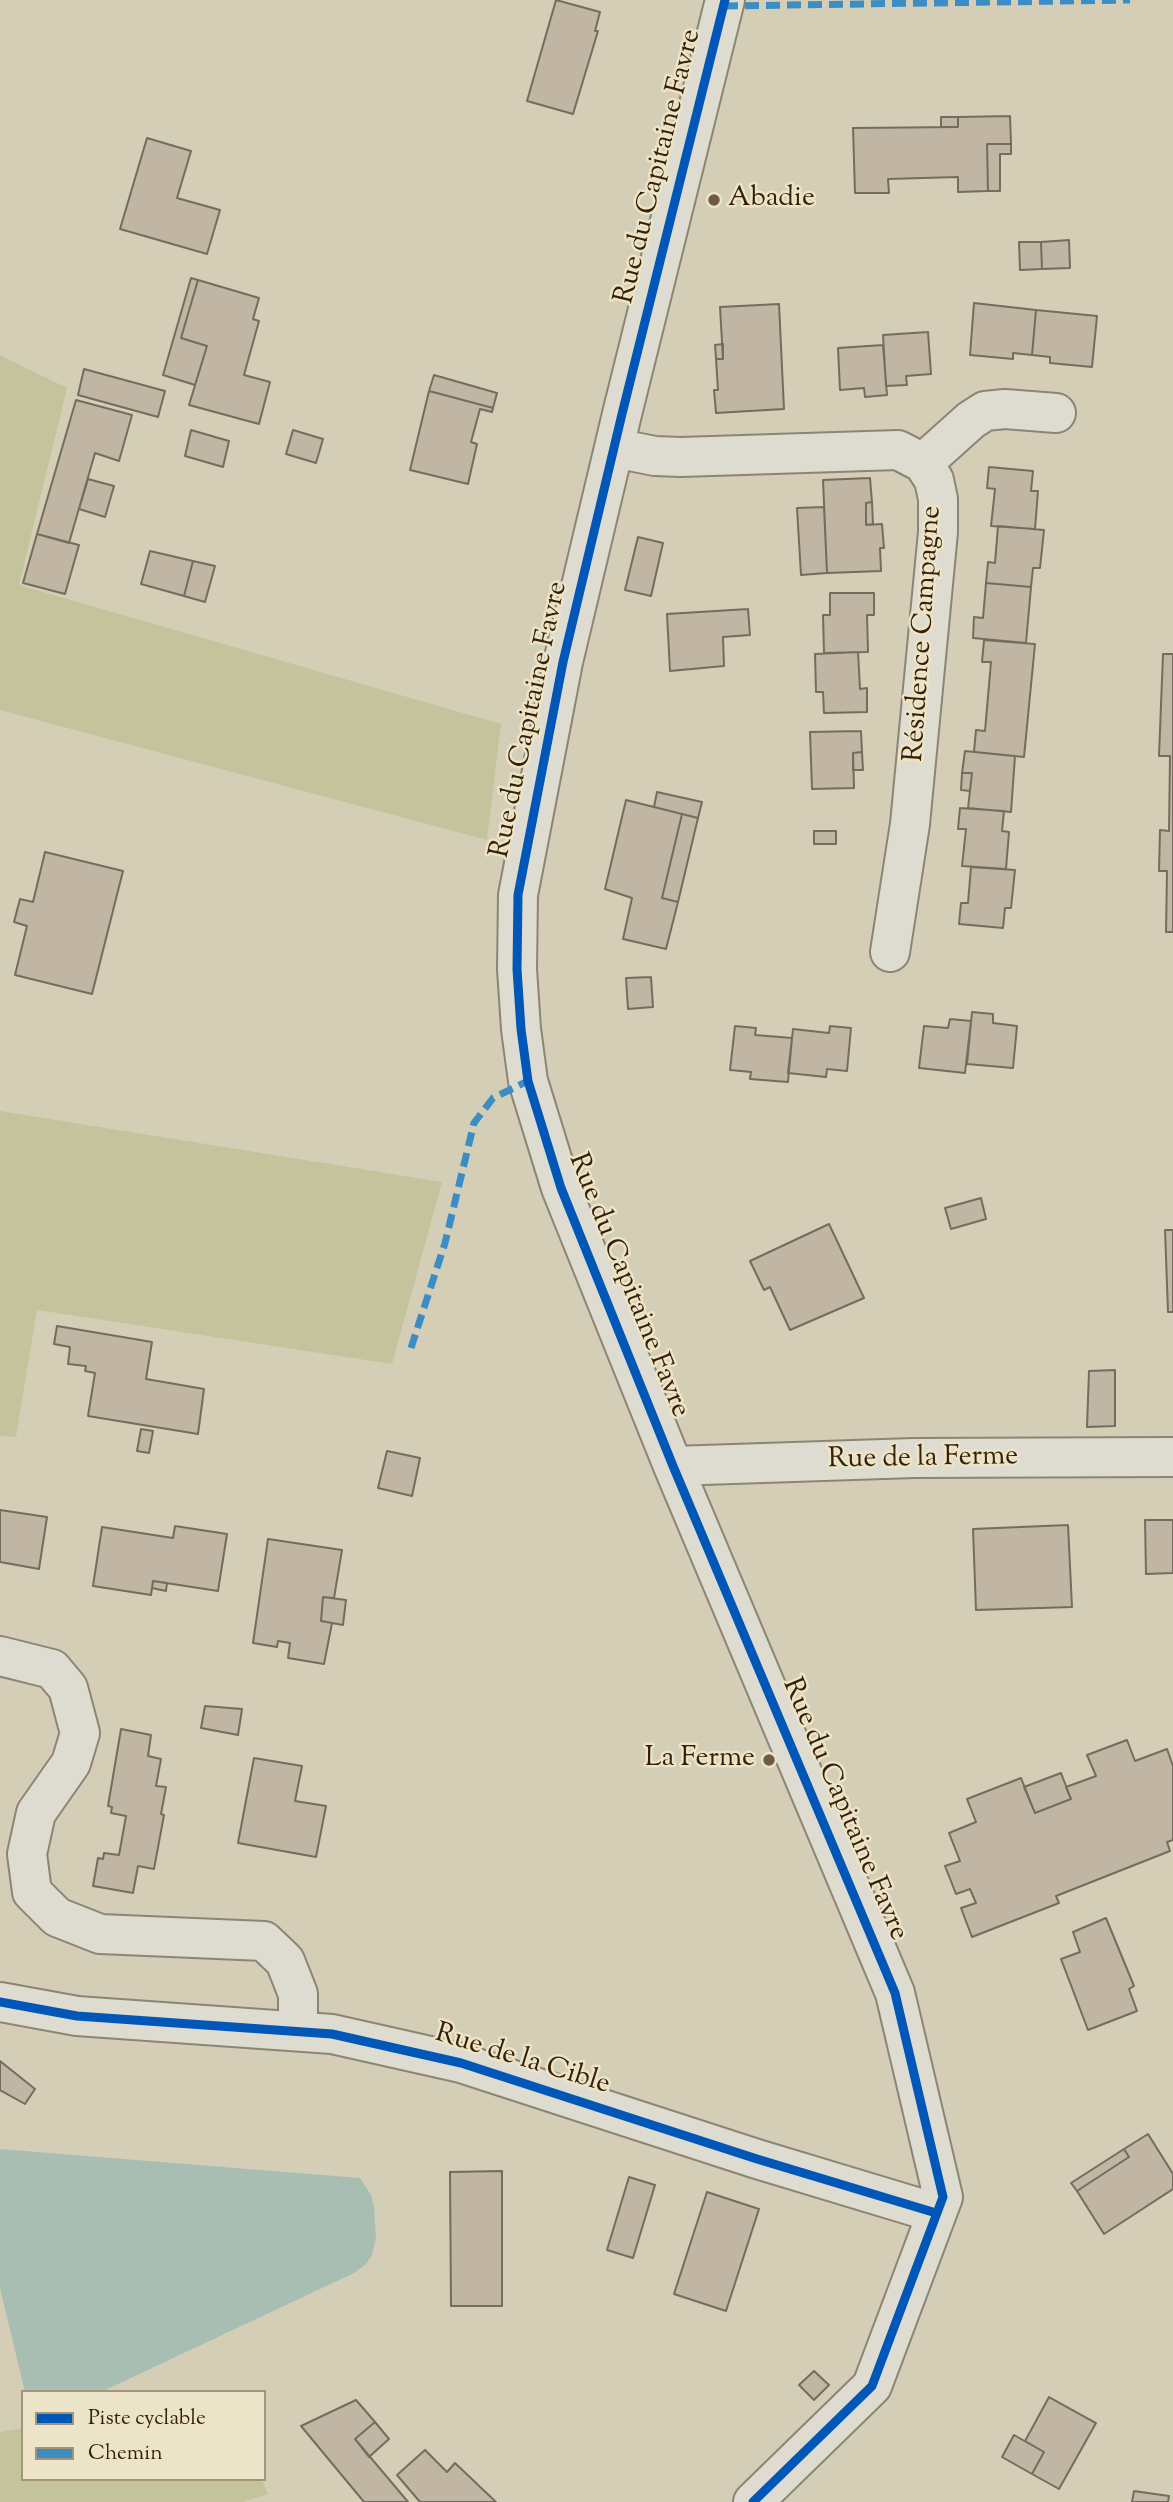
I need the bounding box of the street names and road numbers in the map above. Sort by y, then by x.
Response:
street label: Rue du Capitaine Favre [610,26,710,308]
street label: Résidence Campagne [899,505,951,763]
street label: Rue du Capitaine Favre [485,579,577,861]
street label: Rue du Capitaine Favre [559,1149,695,1423]
street label: Rue de la Ferme [828,1442,1018,1478]
street label: Rue du Capitaine Favre [772,1674,914,1946]
street label: Rue de la Cible [430,2018,614,2104]

